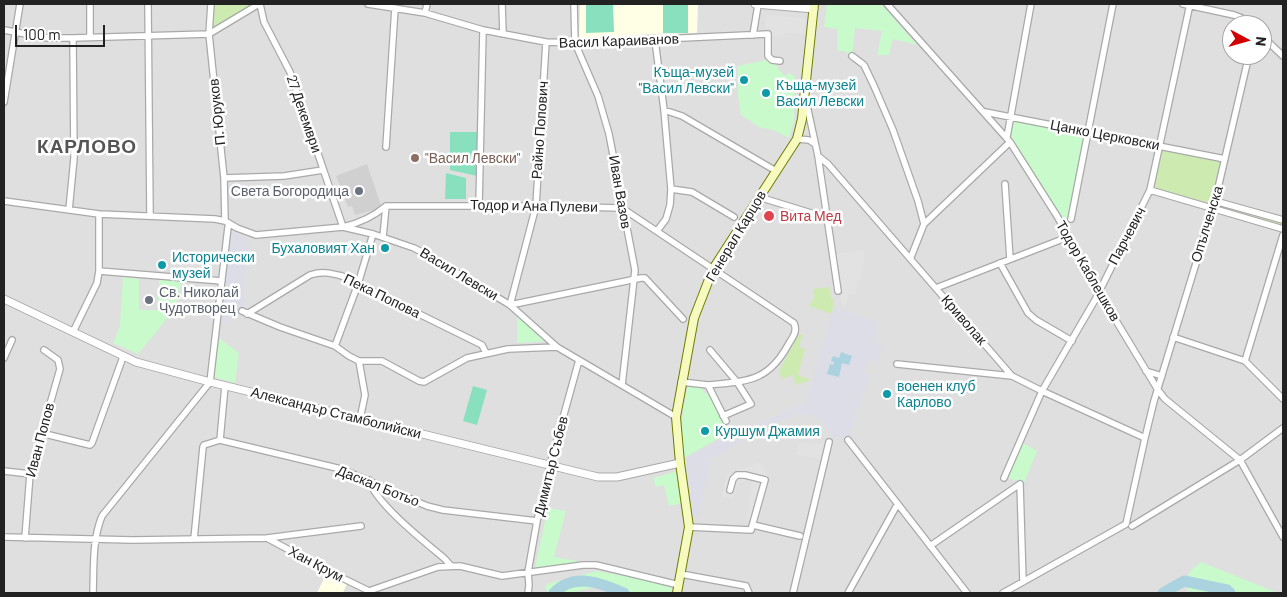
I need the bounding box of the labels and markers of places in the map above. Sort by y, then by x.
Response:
place label: Къща-музей "Васил Левски" [639,64,734,96]
marker: Къща-музей "Васил Левски" [738,74,750,86]
place label: Къща-музей Васил Левски [776,77,864,110]
marker: Къща-музей Васил Левски [760,87,772,99]
place label: "Васил Левски" [425,150,520,166]
marker: "Васил Левски" [409,152,421,164]
place label: Света Богородица [231,183,349,199]
marker: Света Богородица [353,185,365,197]
place label: Вита Мед [780,208,841,224]
marker: Вита Мед [762,209,776,223]
place label: Бухаловият Хан [271,240,375,256]
marker: Бухаловият Хан [379,242,391,254]
place label: Исторически музей [172,249,255,282]
marker: Исторически музей [156,259,168,271]
place label: Св. Николай Чудотворец [159,284,239,316]
marker: Св. Николай Чудотворец [143,294,155,306]
place label: военен клуб Карлово [897,378,976,411]
marker: военен клуб Карлово [881,388,893,400]
place label: Куршум Джамия [715,423,820,439]
marker: Куршум Джамия [699,425,711,437]

